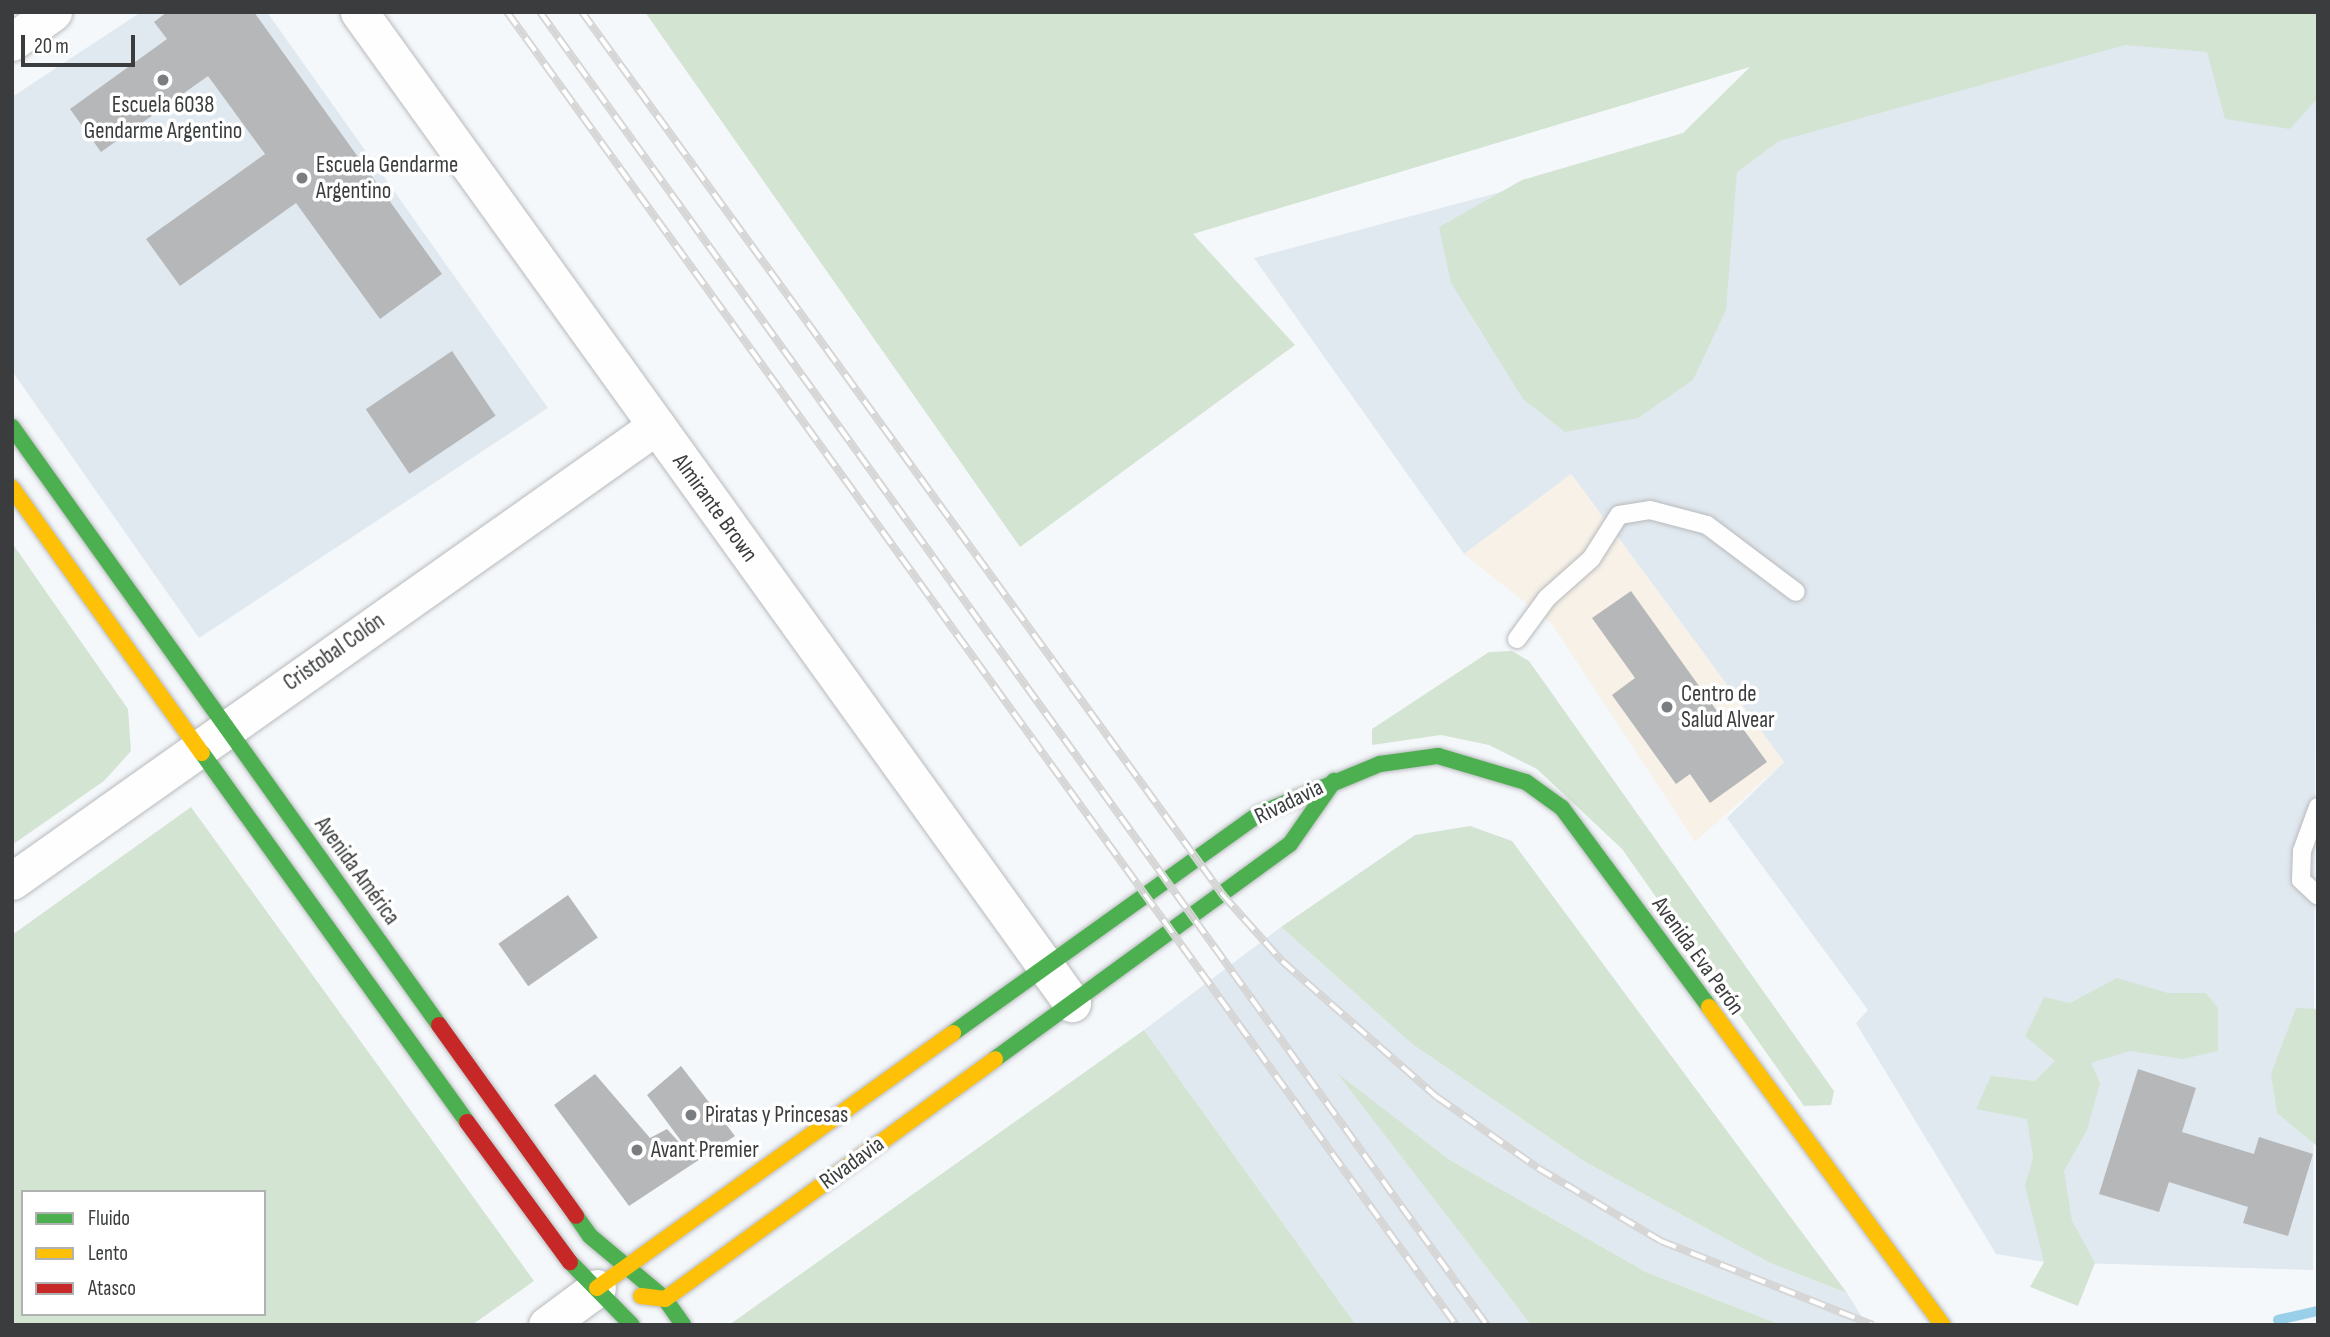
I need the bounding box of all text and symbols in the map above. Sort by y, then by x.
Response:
scale bar [24,21,138,65]
text: 20 m [34,34,69,59]
marker: Escuela 6038 Gendarme Argentino [155,72,171,88]
place label: Escuela 6038 Gendarme Argentino [84,91,242,145]
place label: Escuela Gendarme Argentino [316,151,458,205]
marker: Escuela Gendarme Argentino [294,170,310,186]
street label: Almirante Brown [667,449,763,567]
street label: Cristobal Colón [278,607,390,697]
place label: Centro de Salud Alvear [1681,680,1775,734]
marker: Centro de Salud Alvear [1659,699,1675,715]
street label: Rivadavia [1250,774,1328,830]
street label: Avenida América [309,812,405,930]
street label: Avenida Eva Perón [1646,892,1750,1020]
place label: Piratas y Princesas [705,1101,848,1129]
marker: Piratas y Princesas [683,1107,699,1123]
street label: Rivadavia [815,1130,889,1196]
place label: Avant Premier [651,1136,759,1164]
marker: Avant Premier [629,1142,645,1158]
legend [21,1190,266,1316]
text: Fluido [88,1206,130,1231]
text: Lento [88,1241,128,1266]
text: Atasco [88,1276,136,1301]

